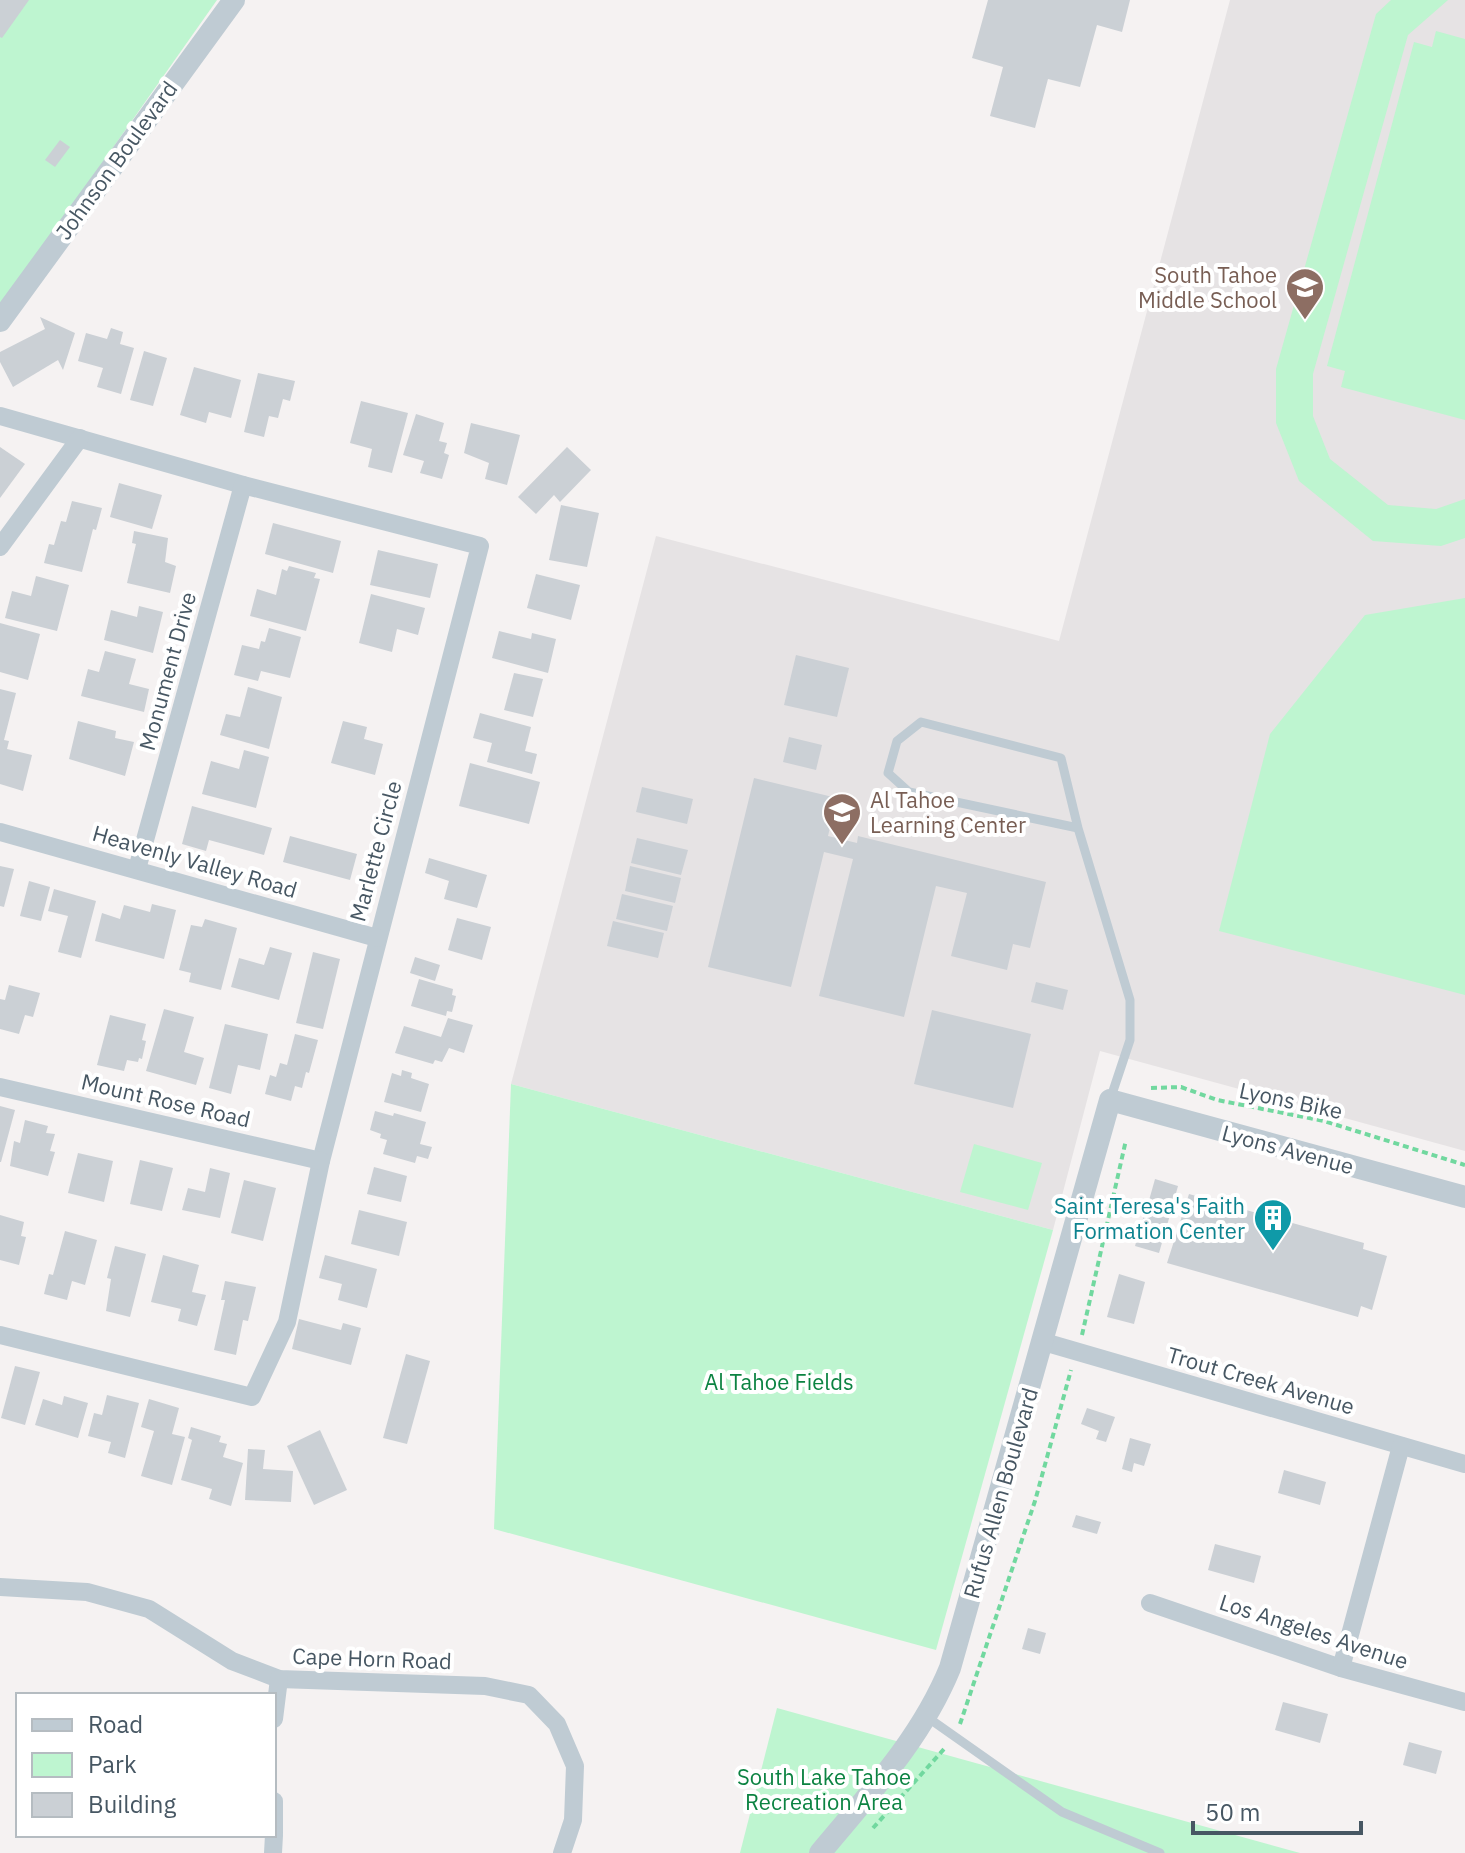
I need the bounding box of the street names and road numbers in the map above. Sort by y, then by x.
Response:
street label: Johnson Boulevard [49,75,183,245]
street label: Monument Drive [132,589,202,753]
street label: Marlette Circle [342,777,408,925]
street label: Heavenly Valley Road [89,818,301,904]
street label: Mount Rose Road [79,1066,253,1134]
street label: Lyons Bike [1237,1075,1345,1125]
street label: Lyons Avenue [1219,1117,1357,1181]
street label: Trout Creek Avenue [1164,1339,1358,1421]
street label: Rufus Allen Boulevard [956,1384,1044,1602]
street label: Los Angeles Avenue [1216,1587,1412,1675]
street label: Cape Horn Road [292,1641,452,1675]

